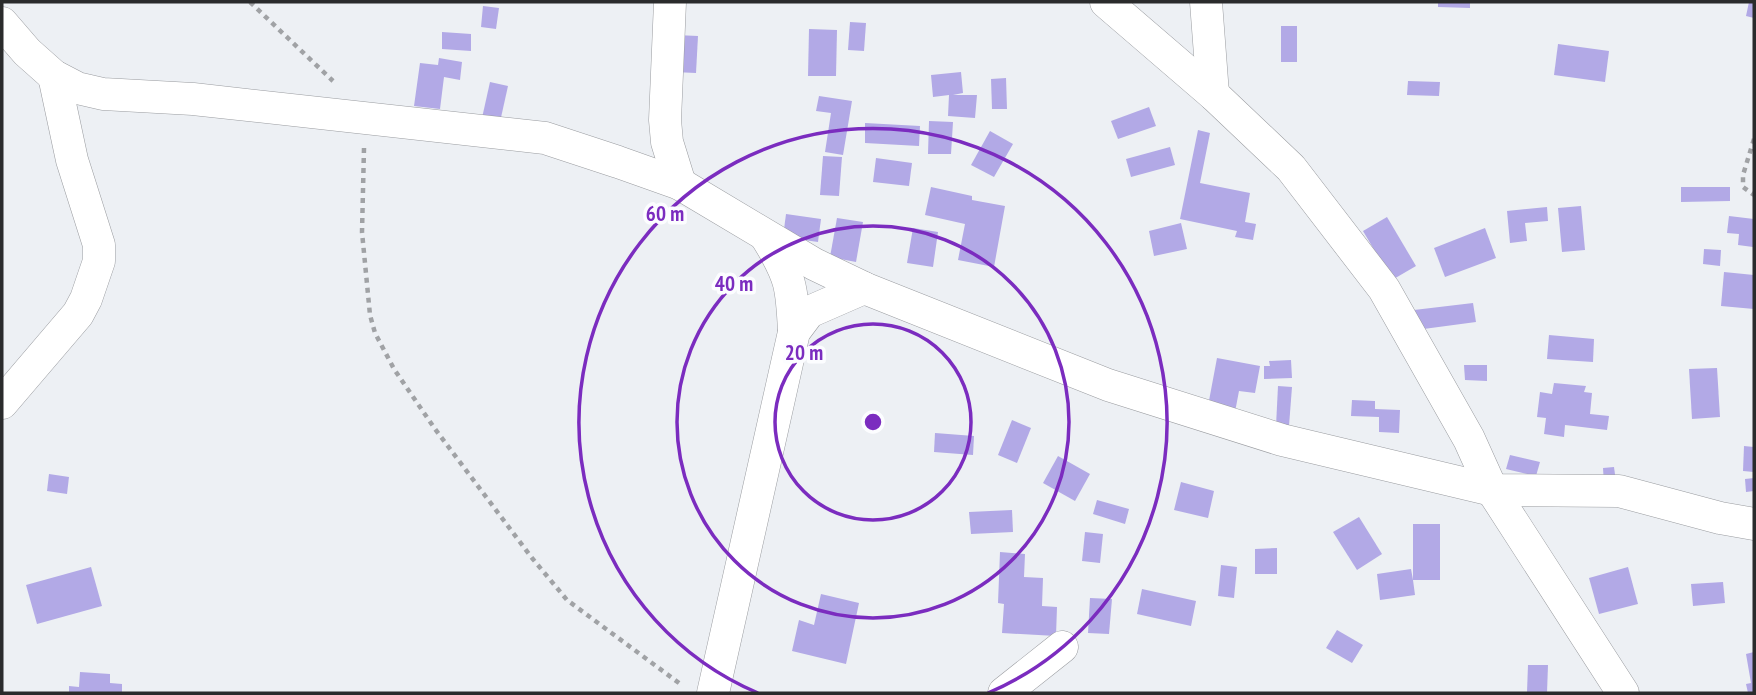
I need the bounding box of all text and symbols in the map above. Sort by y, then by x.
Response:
text: 60 m [646,200,684,227]
text: 40 m [715,270,753,297]
text: 20 m [785,339,823,366]
centre of rings [861,410,885,434]

